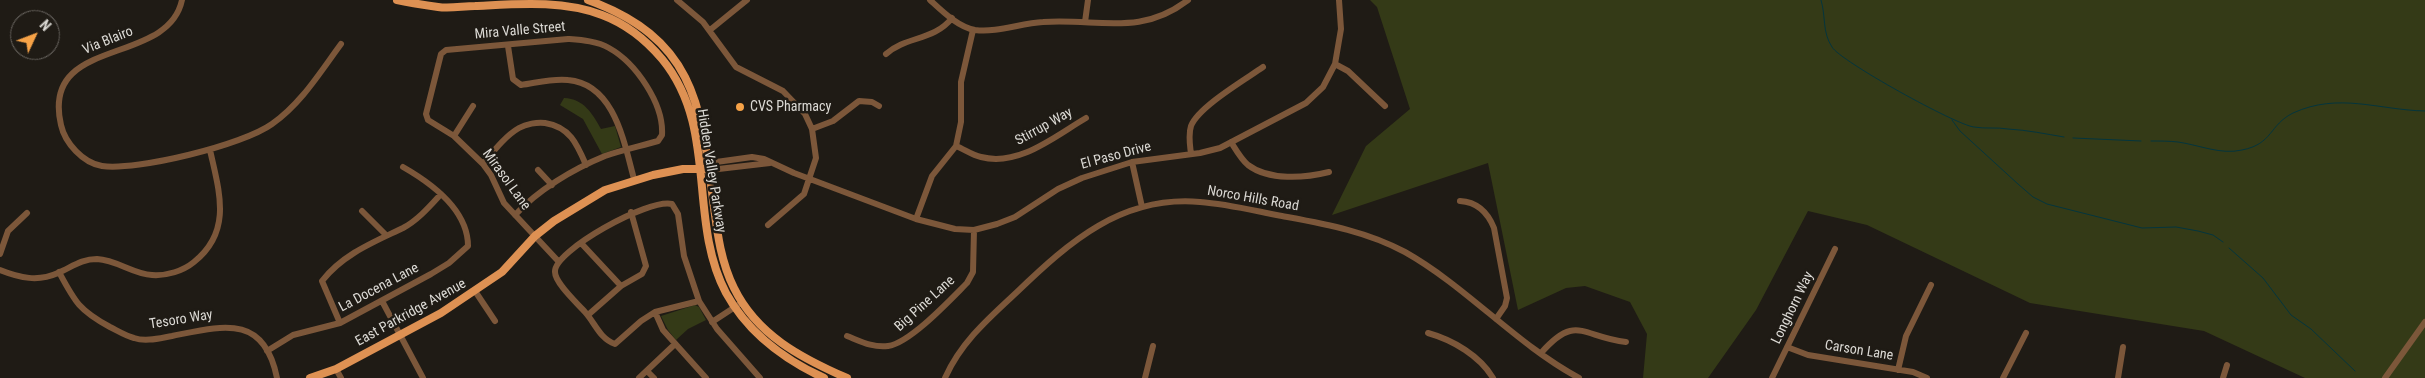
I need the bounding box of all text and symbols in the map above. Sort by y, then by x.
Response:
north arrow [10,10,60,60]
text: N [36,17,54,34]
street label: Mira Valle Street [474,19,566,43]
street label: Via Blairo [80,23,136,59]
place label: CVS Pharmacy [750,99,831,115]
marker: CVS Pharmacy [734,101,746,113]
street label: Stirrup Way [1012,104,1076,150]
street label: Hidden Valley Parkway [693,108,729,234]
street label: El Paso Drive [1079,139,1153,173]
street label: Mirasol Lane [478,146,534,214]
street label: Norco Hills Road [1206,183,1300,215]
street label: La Docena Lane [336,260,422,316]
street label: Longhorn Way [1768,269,1818,347]
street label: Big Pine Lane [891,273,959,335]
street label: East Parkridge Avenue [353,276,469,350]
street label: Tesoro Way [148,307,214,333]
street label: Carson Lane [1824,337,1894,365]

